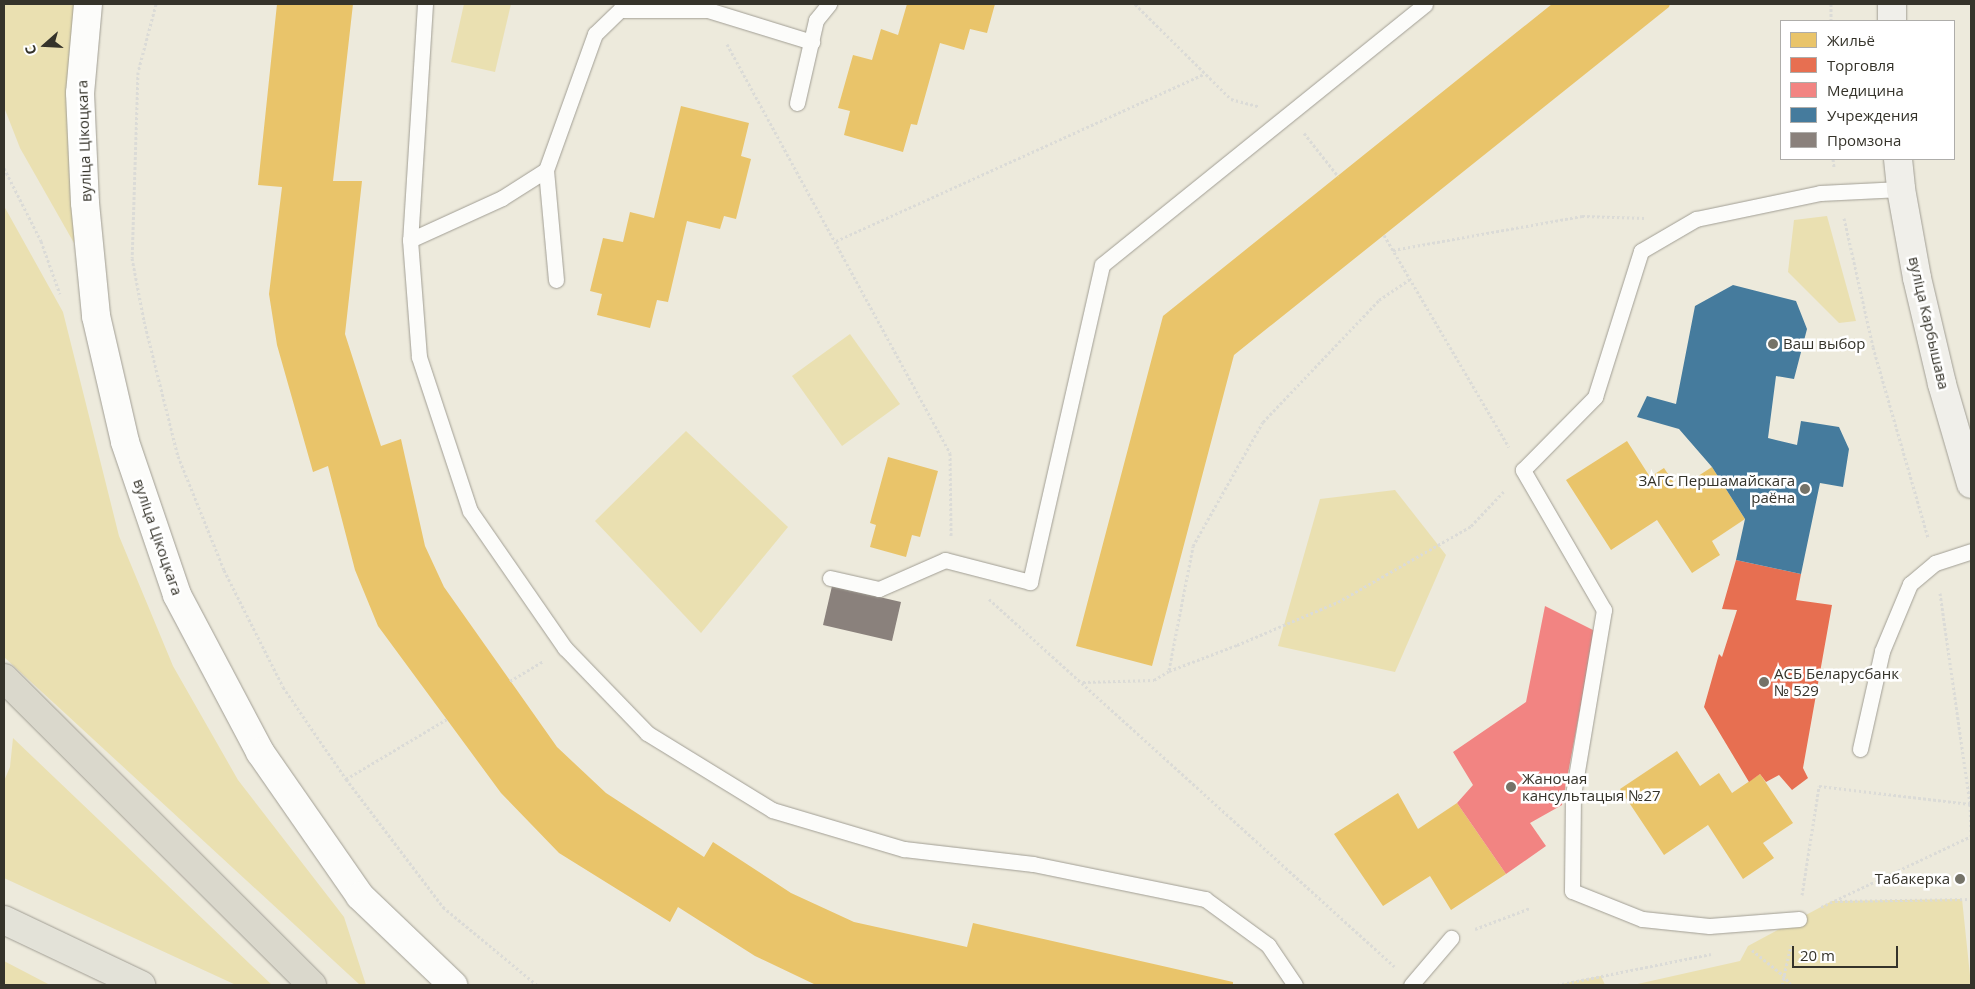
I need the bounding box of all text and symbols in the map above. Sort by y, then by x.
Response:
north arrow [20,20,70,70]
legend [1780,20,1955,160]
text: Жильё [1827,30,1875,50]
text: С [20,43,41,57]
text: Торговля [1827,55,1894,75]
street label: вуліца Цікоцкага [73,80,95,202]
text: Медицина [1827,80,1904,100]
text: Учреждения [1827,105,1918,125]
text: Промзона [1827,130,1901,150]
street label: вуліца Карбышава [1905,255,1953,391]
place label: Ваш выбор [1783,335,1866,353]
marker: Ваш выбор [1767,338,1779,350]
place label: ЗАГС Першамайскага раёна [1638,471,1795,506]
street label: вуліца Цікоцкага [130,476,186,598]
marker: ЗАГС Першамайскага раёна [1799,483,1811,495]
place label: АСБ Беларусбанк № 529 [1774,664,1899,699]
marker: АСБ Беларусбанк № 529 [1758,676,1770,688]
place label: Жаночая кансультацыя №27 [1522,769,1661,804]
marker: Жаночая кансультацыя №27 [1504,780,1518,794]
place label: Табакерка [1875,870,1950,888]
marker: Табакерка [1954,873,1966,885]
scale bar [1795,936,1901,968]
text: 20 m [1800,945,1835,965]

